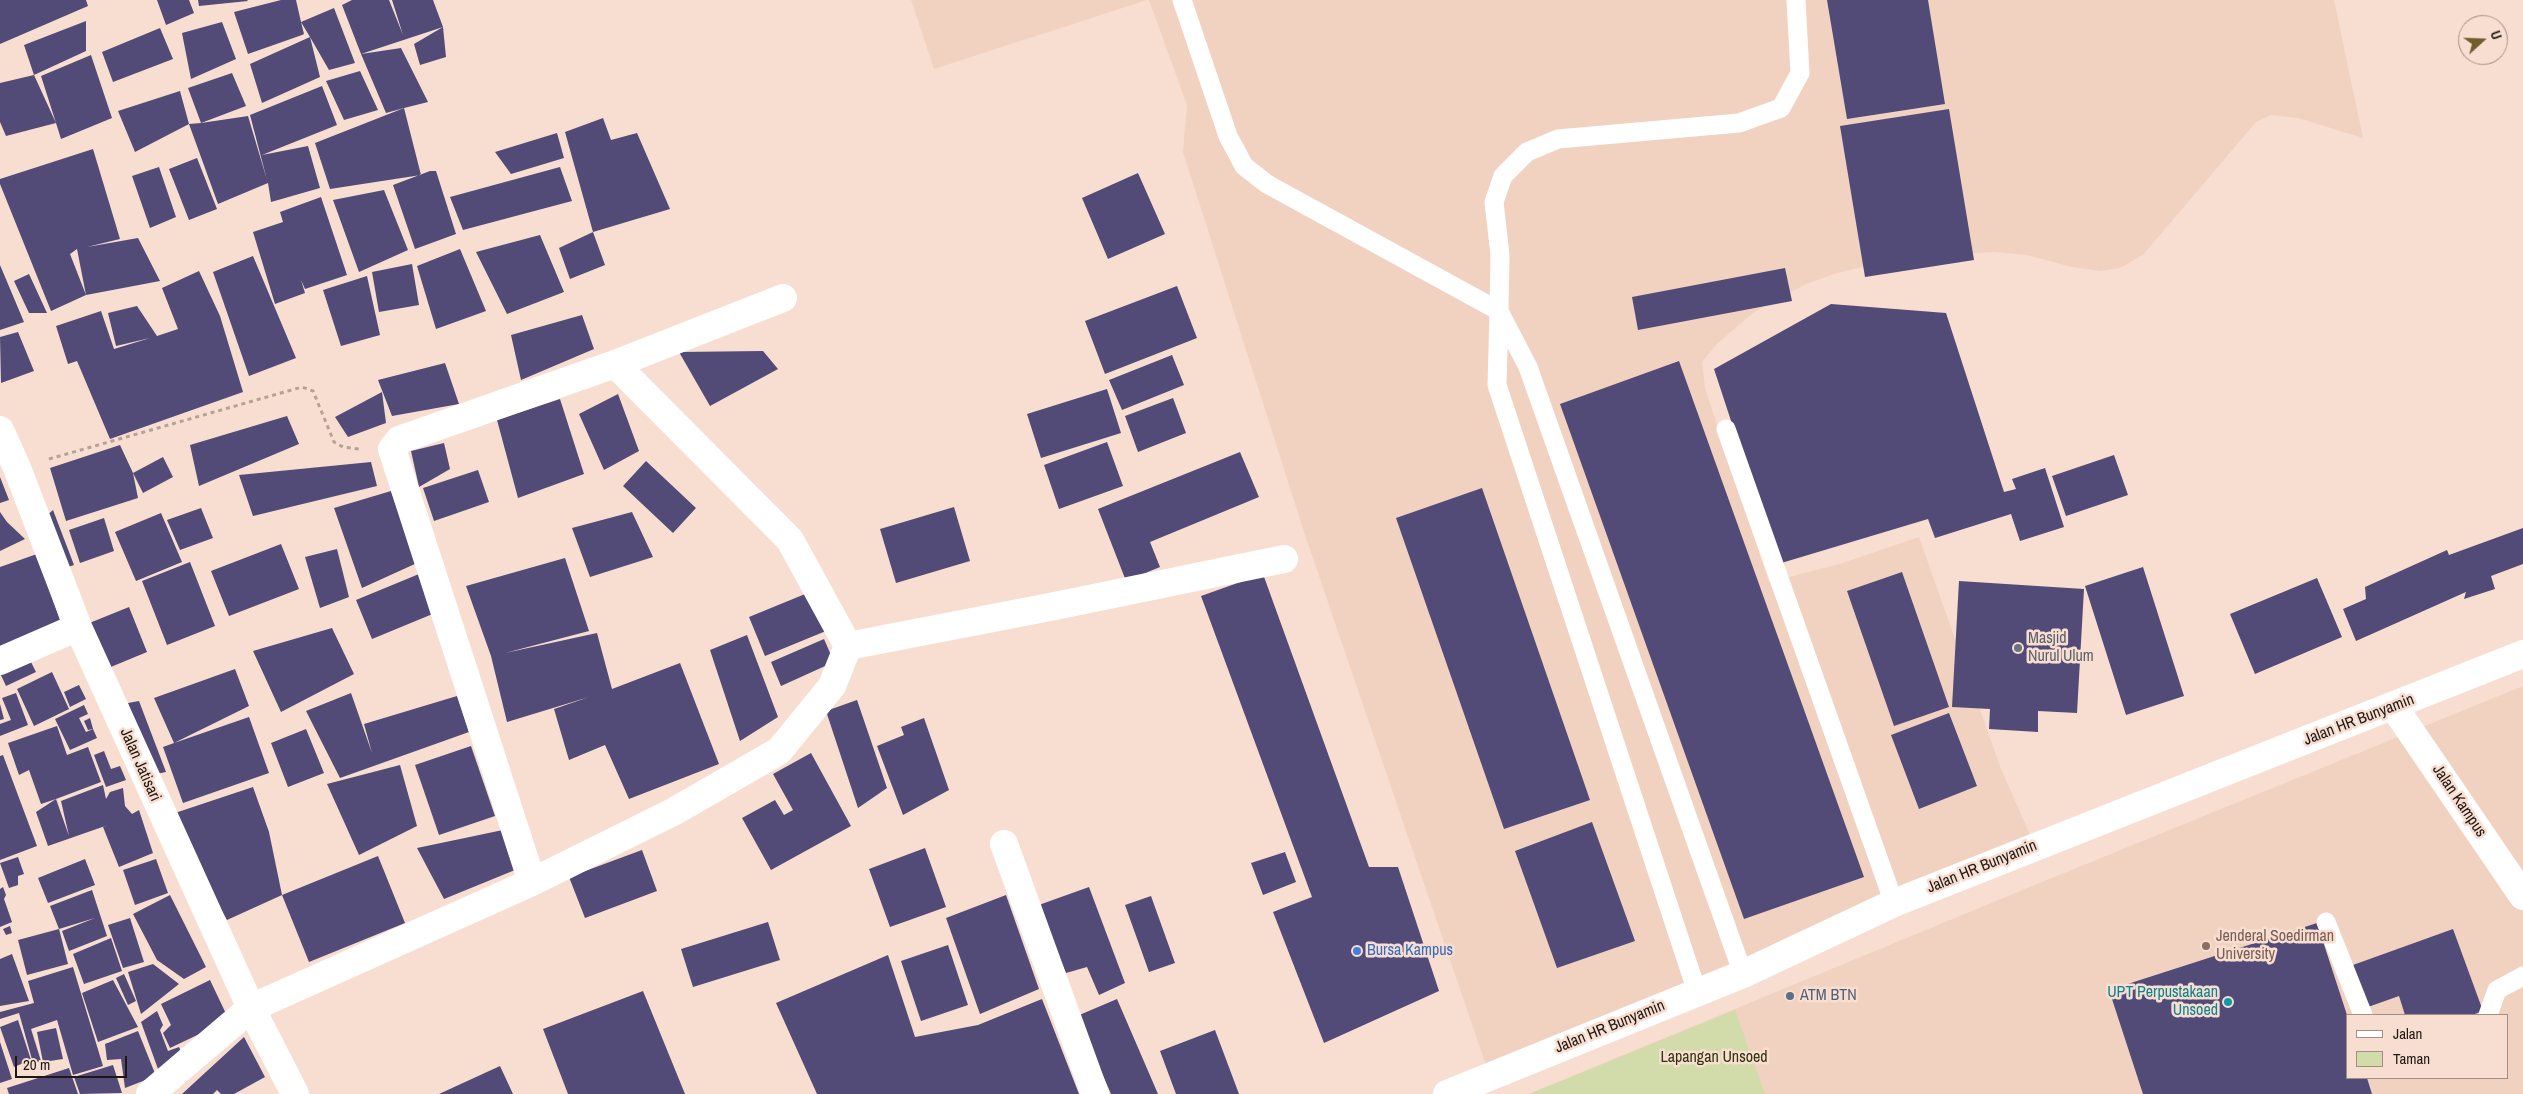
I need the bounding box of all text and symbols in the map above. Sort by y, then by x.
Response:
north arrow [2458,15,2508,65]
text: U [2486,28,2506,42]
place label: Masjid Nurul Ulum [2028,629,2094,667]
marker: Masjid Nurul Ulum [2012,642,2024,654]
street label: Jalan HR Bunyamin [2301,690,2417,750]
street label: Jalan Jatisari [115,725,165,805]
street label: Jalan Kampus [2428,761,2490,841]
street label: Jalan HR Bunyamin [1924,836,2040,898]
place label: Jenderal Soedirman University [2216,927,2334,965]
marker: Jenderal Soedirman University [2200,940,2212,952]
place label: Bursa Kampus [1367,941,1453,961]
marker: Bursa Kampus [1351,945,1363,957]
place label: UPT Perpustakaan Unsoed [2107,983,2218,1021]
place label: ATM BTN [1800,986,1857,1006]
marker: ATM BTN [1784,990,1796,1002]
street label: Jalan HR Bunyamin [1552,996,1668,1058]
marker: UPT Perpustakaan Unsoed [2222,996,2234,1008]
legend [2346,1014,2508,1079]
text: Jalan [2393,1023,2422,1044]
scale bar [18,1046,130,1078]
park label: Lapangan Unsoed [1660,1048,1768,1068]
text: Taman [2393,1048,2430,1069]
text: 20 m [23,1054,50,1075]

